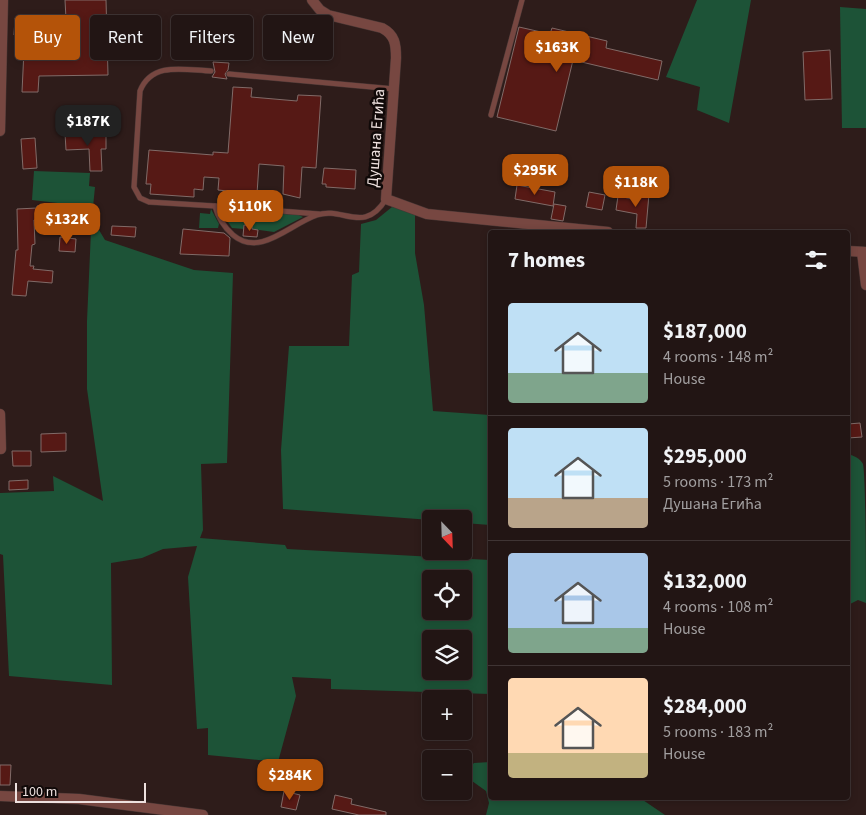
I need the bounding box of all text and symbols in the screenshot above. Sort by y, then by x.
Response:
chip: Buy [15,15,80,60]
chip: Rent [90,15,161,60]
chip: Filters [171,15,253,60]
chip: New [263,15,333,60]
pin: $163K [522,30,592,73]
text: $163K [535,36,579,58]
street label: Душана Егића [362,88,390,188]
pin: $187K [53,104,123,147]
text: $187K [66,110,110,132]
pin: $295K [500,154,570,196]
text: $295K [513,159,557,181]
pin: $118K [601,166,671,208]
text: $118K [614,171,658,193]
pin: $110K [215,190,285,232]
text: $110K [228,195,272,217]
pin: $132K [32,202,102,245]
text: $132K [45,208,89,230]
text: 7 homes [508,245,585,275]
icon: filters [802,246,830,274]
text: $187,000 [663,316,747,346]
icon: home [548,323,608,383]
text: 4 rooms · 148 m² [663,346,773,368]
text: House [663,368,705,390]
text: $295,000 [663,441,747,471]
icon: home [548,448,608,508]
text: 5 rooms · 173 m² [663,471,773,493]
text: Душана Егића [663,493,762,515]
north arrow [422,510,472,560]
map controls [422,510,472,800]
text: $132,000 [663,566,747,596]
button: locate [422,570,472,620]
icon: home [548,573,608,633]
text: 4 rooms · 108 m² [663,596,773,618]
text: House [663,618,705,640]
button: layers [422,630,472,680]
button: + [422,690,472,740]
text: $284,000 [663,691,747,721]
icon: home [548,698,608,758]
text: 5 rooms · 183 m² [663,721,773,743]
text: House [663,743,705,765]
button: − [422,750,472,800]
pin: $284K [255,758,325,801]
text: $284K [268,764,312,786]
scale bar [15,780,146,803]
text: 100 m [22,782,57,802]

